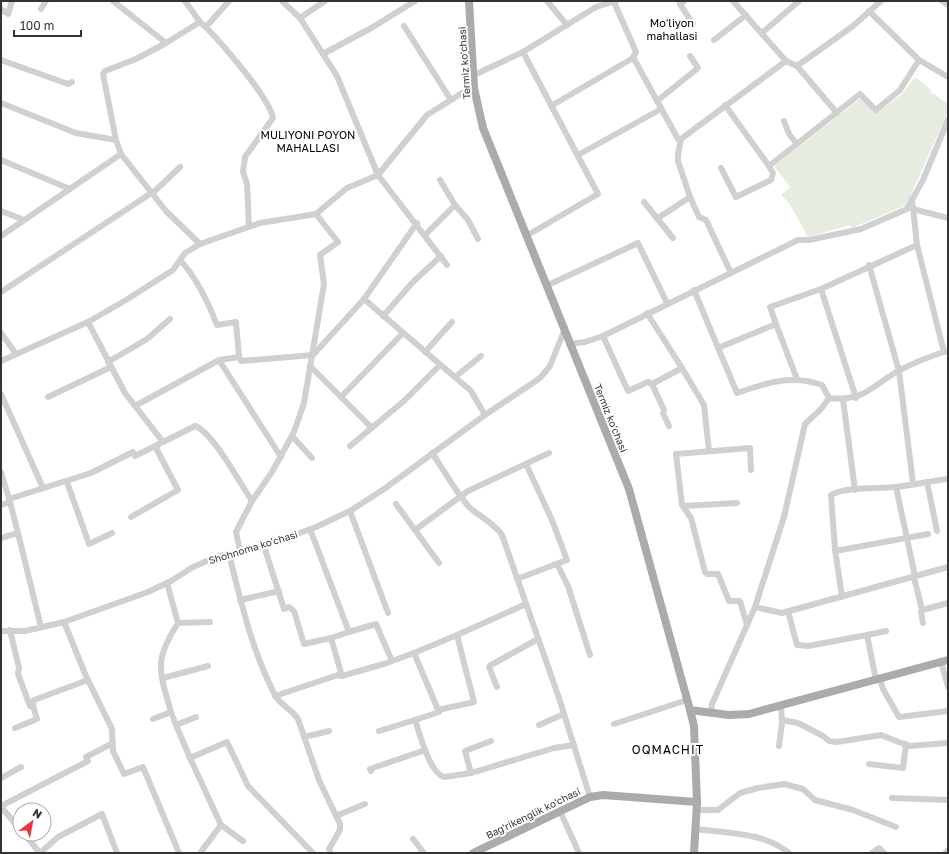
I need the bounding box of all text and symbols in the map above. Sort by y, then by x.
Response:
scale bar [14,12,81,38]
district label: Moʻliyon mahallasi [647,16,698,42]
text: 100 m [20,18,54,33]
street label: Termiz ko'chasi [455,26,473,100]
district label: MULIYONI POYON MAHALLASI [261,128,355,154]
street label: Termiz ko'chasi [592,382,630,454]
street label: Shohnoma ko'chasi [207,528,299,566]
district label: OQMACHIT [632,742,704,757]
street label: Bag'rikenglik ko'chasi [484,785,582,841]
north arrow [12,802,52,842]
text: N [31,805,45,821]

